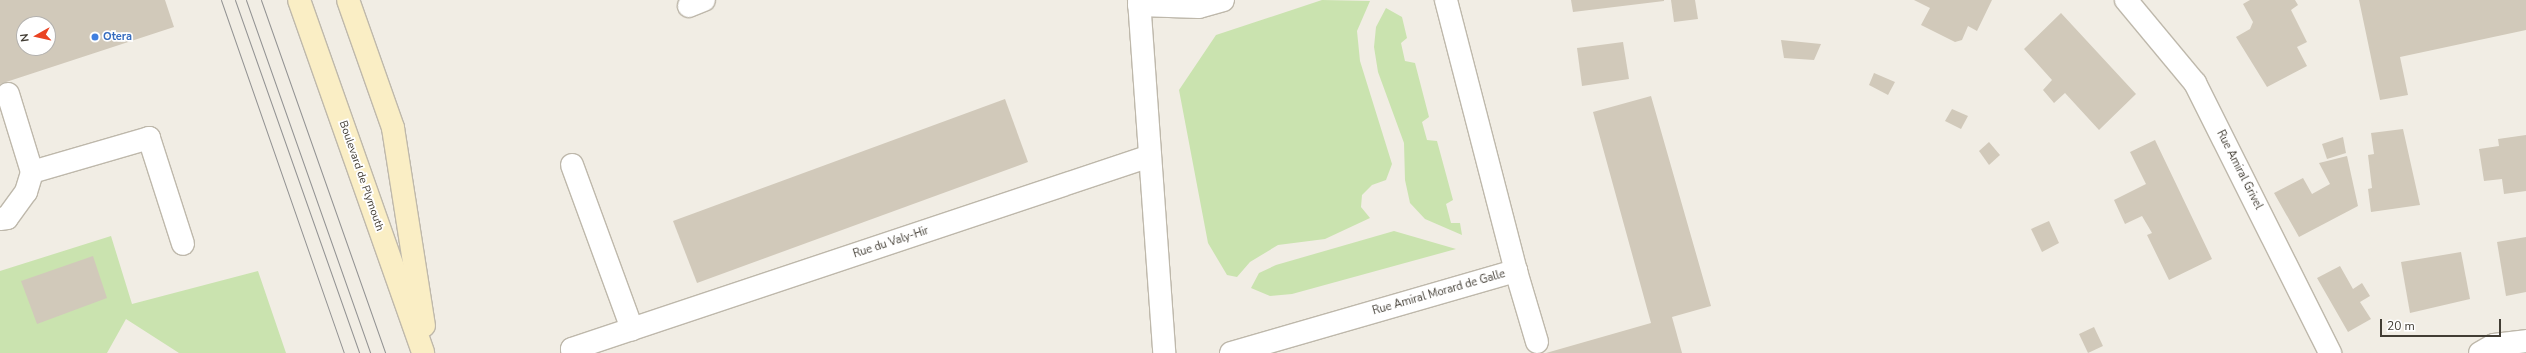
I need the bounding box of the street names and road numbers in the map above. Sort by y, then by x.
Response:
street label: Boulevard de Plymouth [336,119,386,233]
street label: Rue Amiral Grivel [2213,128,2265,212]
street label: Rue du Valy-Hir [852,225,930,261]
street label: Rue Amiral Morard de Galle [1371,268,1507,318]

